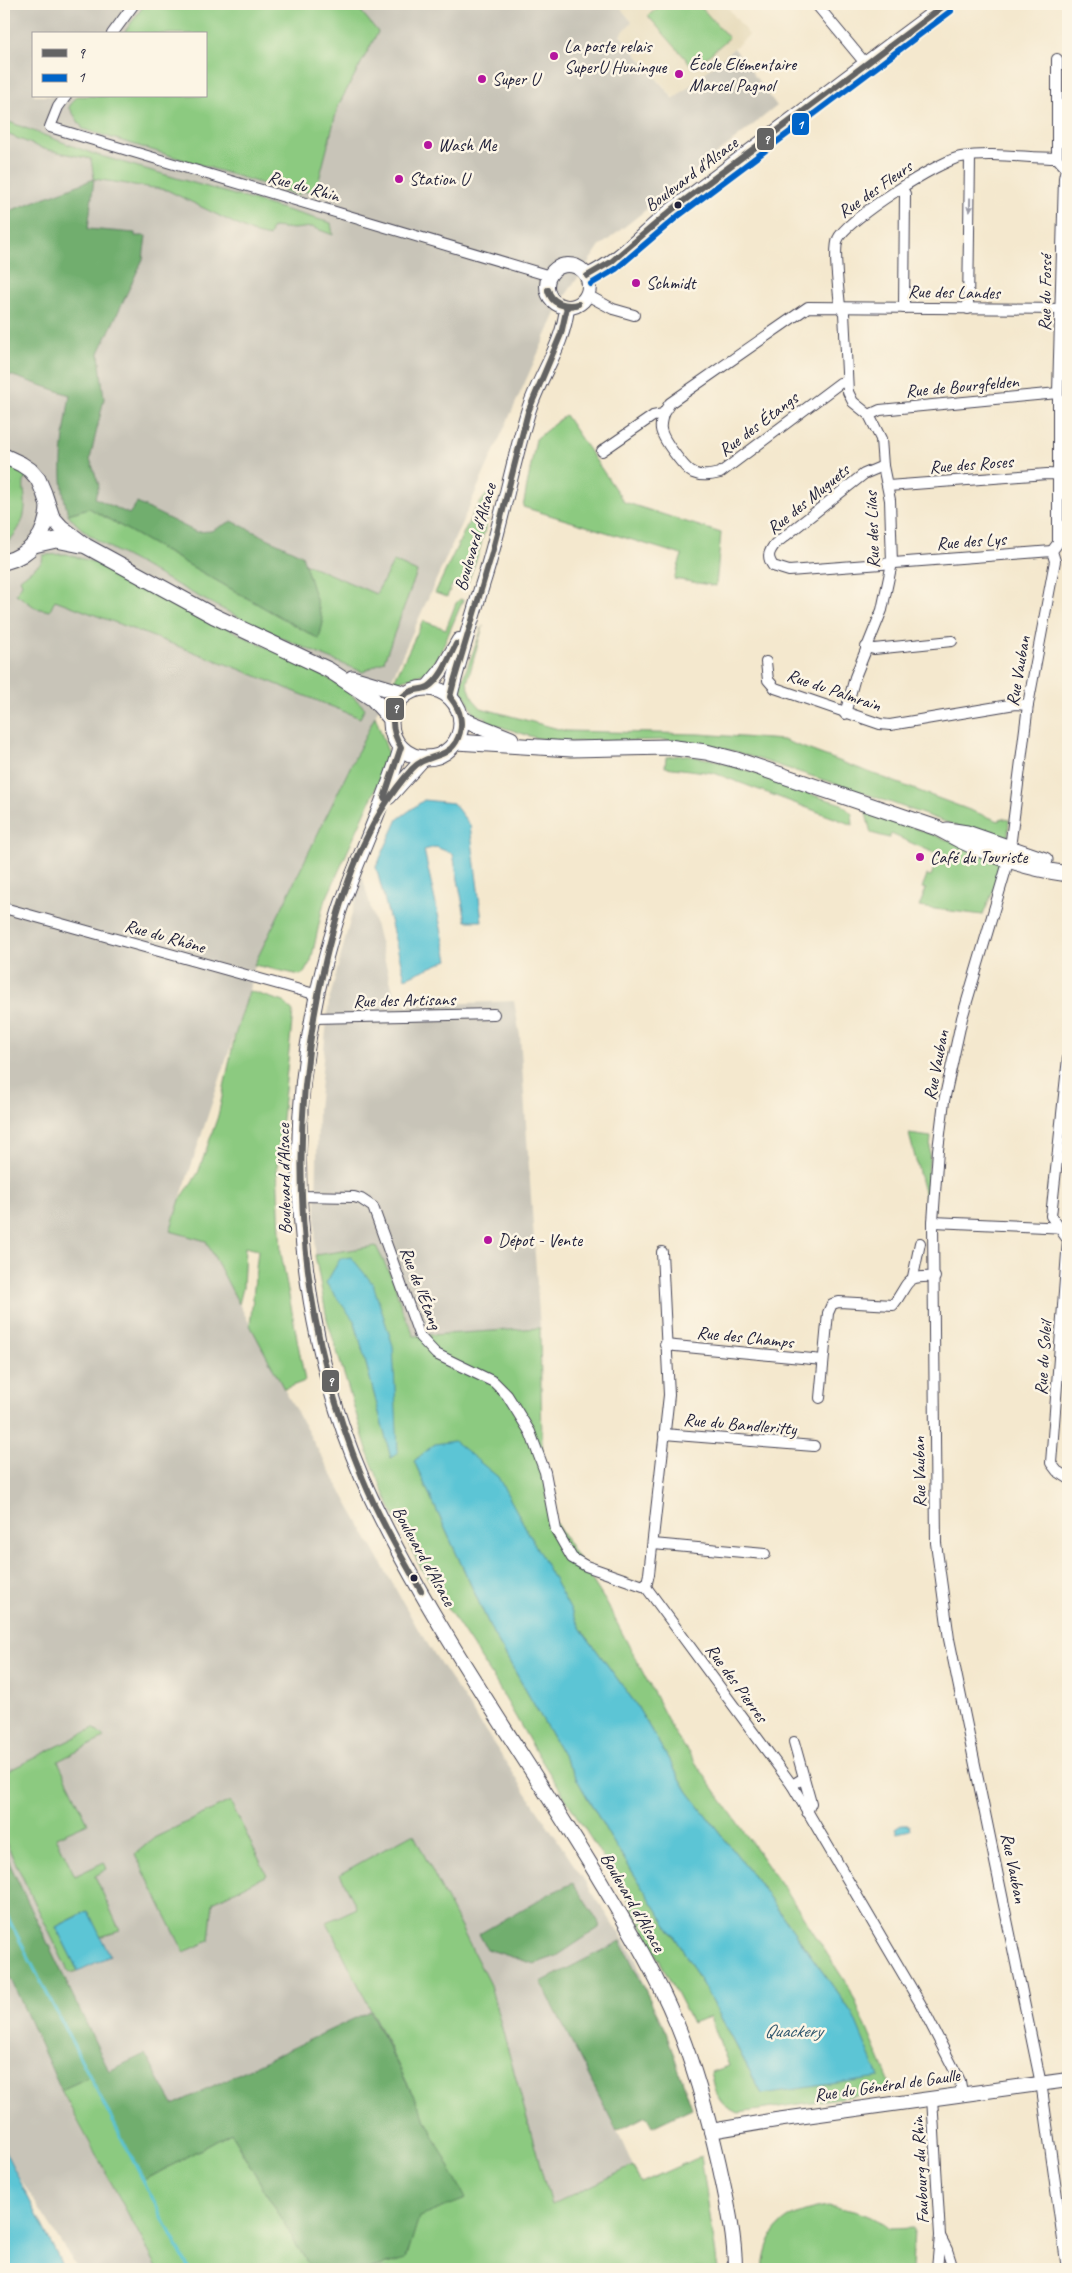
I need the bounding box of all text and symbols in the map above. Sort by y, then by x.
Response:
legend [32,32,208,98]
place label: La poste relais SuperU Huningue [564,35,668,78]
text: 9 [78,44,86,63]
marker: La poste relais SuperU Huningue [548,50,560,62]
place label: École Elémentaire Marcel Pagnol [689,53,797,96]
text: 1 [78,68,86,87]
place label: Super U [492,68,543,90]
marker: École Elémentaire Marcel Pagnol [673,68,685,80]
marker: Super U [476,73,488,85]
line badge: 1 [791,112,810,136]
text: 1 [797,116,805,133]
line badge: 9 [756,127,775,151]
street label: Boulevard d'Alsace [640,131,743,216]
text: 9 [763,131,771,148]
place label: Wash Me [438,134,497,156]
marker: Wash Me [422,139,434,151]
street label: Rue des Fleurs [834,154,918,223]
street label: Rue du Rhin [266,165,343,207]
place label: Station U [409,168,472,190]
marker: Station U [393,173,405,185]
one-way arrow [966,197,974,213]
unlabelled marker [673,200,683,210]
street label: Rue du Fossé [1033,251,1057,331]
place label: Schmidt [646,272,697,294]
marker: Schmidt [630,277,642,289]
street label: Rue des Landes [908,280,1002,304]
street label: Rue de Bourgfelden [904,370,1020,402]
street label: Rue des Étangs [714,386,804,461]
street label: Rue des Roses [929,450,1015,478]
street label: Rue des Muguets [762,458,855,539]
street label: Boulevard d'Alsace [449,480,501,593]
street label: Rue des Lilas [860,489,884,569]
street label: Rue des Lys [936,527,1008,554]
street label: Rue Vauban [1001,633,1035,708]
street label: Rue du Palmrain [784,664,885,717]
line badge: 9 [385,697,405,721]
text: 9 [392,700,400,717]
place label: Café du Touriste [930,846,1028,868]
marker: Café du Touriste [914,851,926,863]
street label: Rue du Rhône [122,914,209,958]
street label: Rue des Artisans [353,988,457,1012]
street label: Rue Vauban [918,1027,954,1102]
street label: Boulevard d'Alsace [272,1122,296,1235]
place label: Dépot - Vente [498,1229,583,1251]
marker: Dépot - Vente [482,1234,494,1246]
street label: Rue de l'Étang [395,1244,447,1334]
street label: Rue du Soleil [1029,1317,1057,1396]
street label: Rue des Champs [696,1321,796,1353]
line badge: 9 [321,1369,340,1393]
text: 9 [327,1373,335,1390]
street label: Rue du Bandleritty [683,1408,799,1440]
street label: Rue Vauban [907,1435,931,1508]
street label: Boulevard d'Alsace [388,1502,461,1611]
unlabelled marker [409,1573,419,1583]
street label: Rue des Pierres [701,1639,774,1728]
street label: Rue Vauban [996,1831,1032,1906]
street label: Boulevard d'Alsace [596,1849,671,1956]
water label: Quackery [764,2019,825,2043]
street label: Rue du Général de Gaulle [813,2064,962,2106]
street label: Faubourg du Rhin [906,2115,934,2224]

